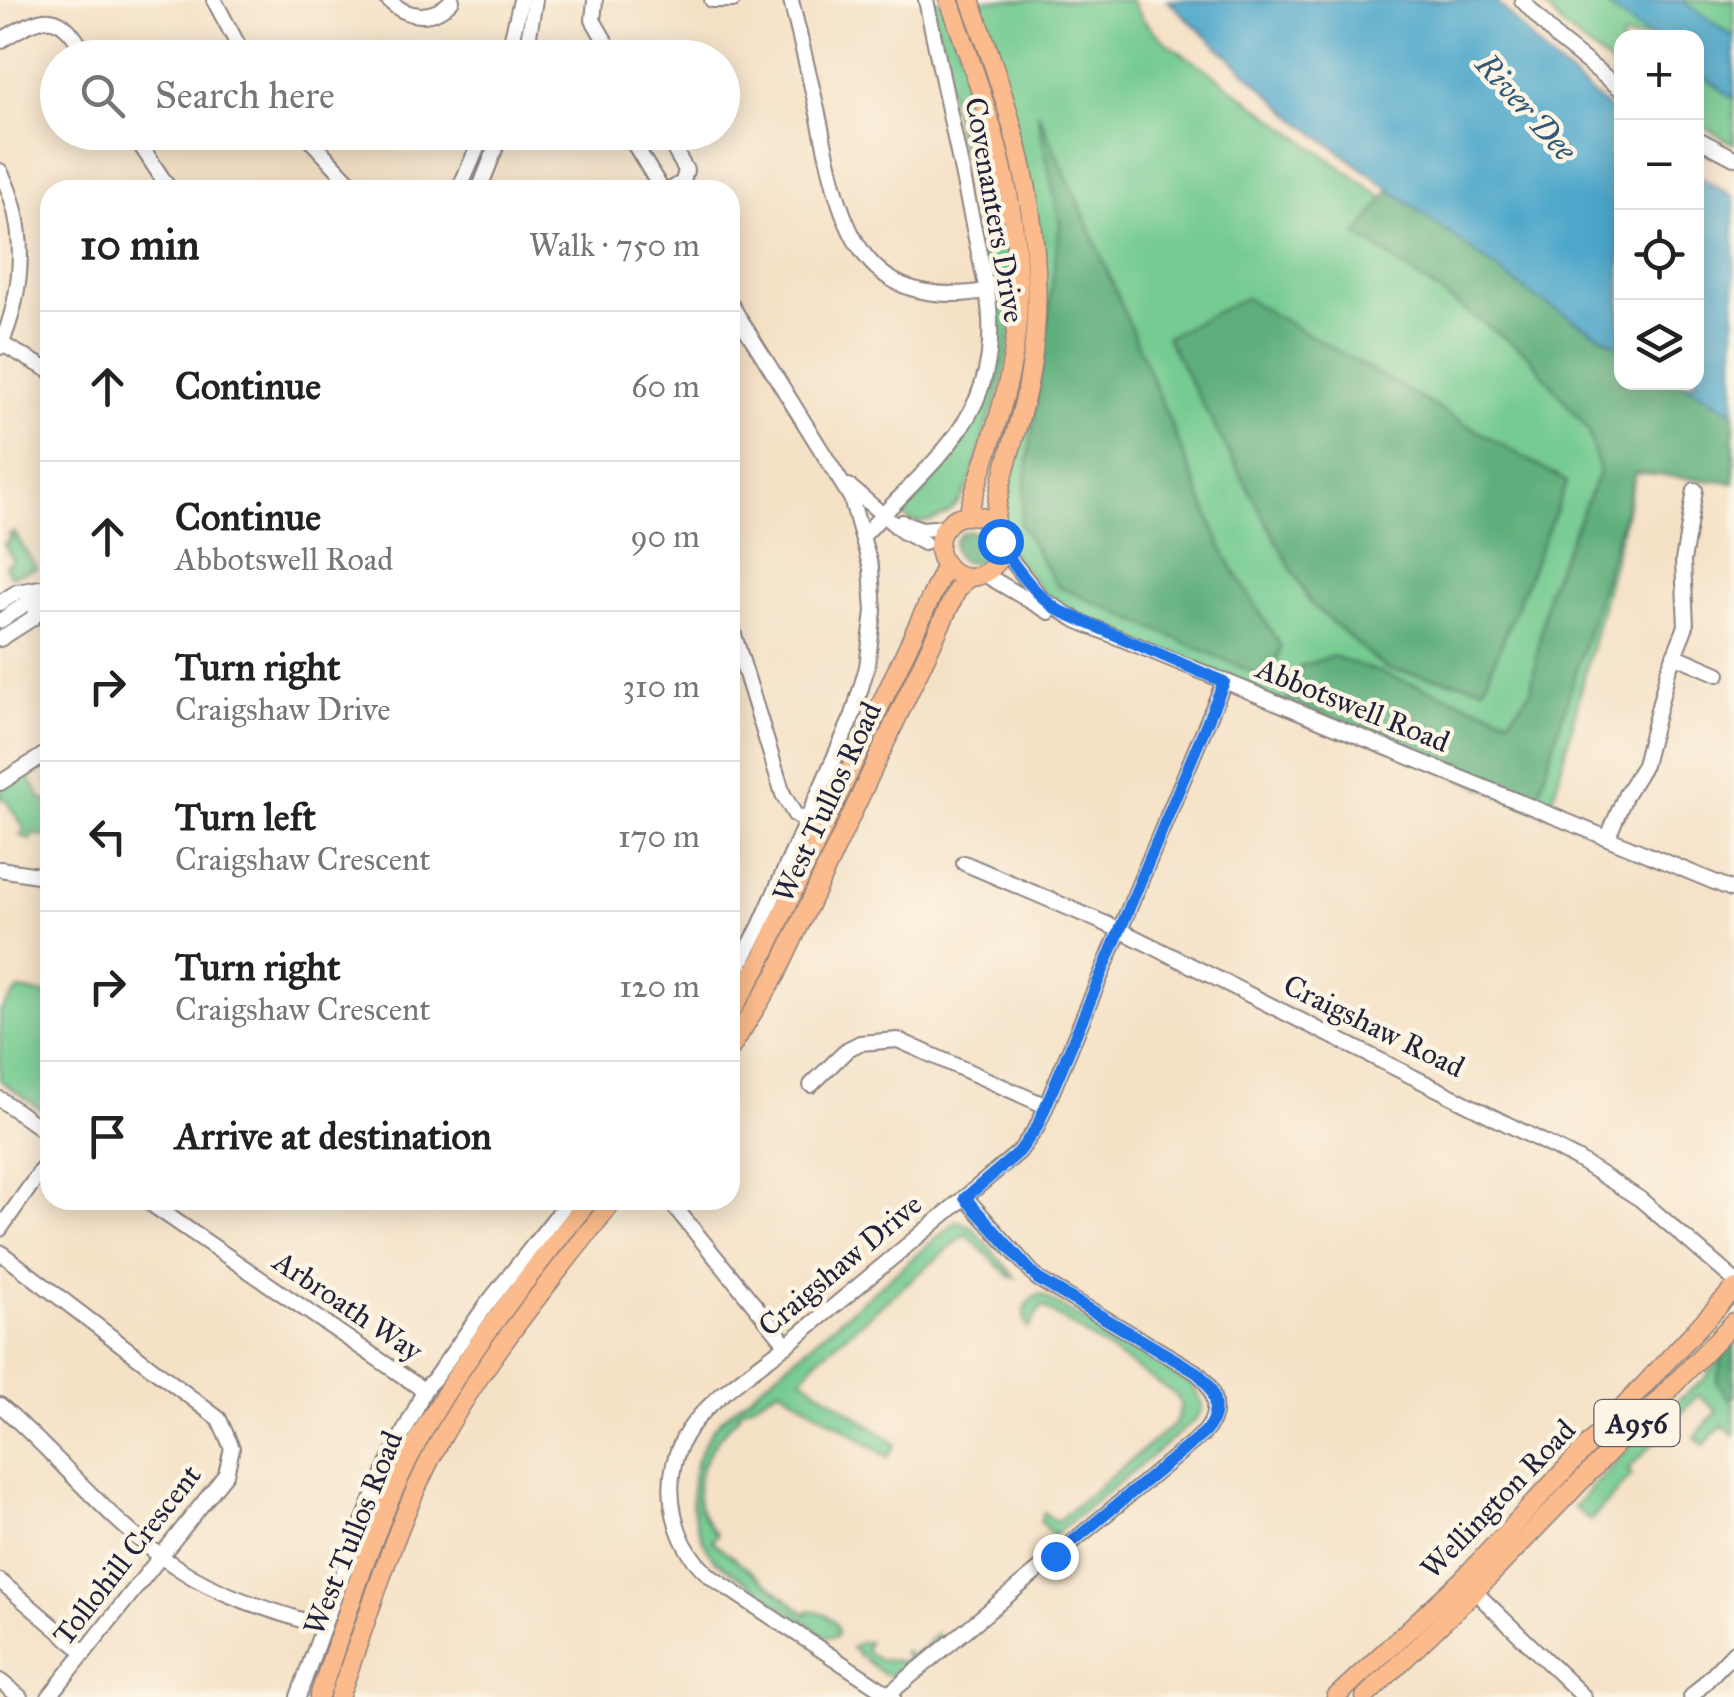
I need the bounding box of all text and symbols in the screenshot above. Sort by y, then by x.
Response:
map controls [1614,30,1704,390]
button: + [1614,30,1704,120]
search box [40,40,740,150]
water label: River Dee [1467,45,1585,170]
icon: search [75,68,130,123]
text: Search here [155,72,335,118]
street label: Covenanters Drive [957,94,1033,326]
button: − [1614,120,1704,210]
button: locate [1614,210,1704,300]
text: 10 min [80,219,199,271]
text: Walk · 750 m [529,226,700,265]
button: layers [1614,300,1704,390]
icon: ahead [80,359,135,414]
text: Continue [175,363,321,409]
text: 60 m [631,367,700,406]
text: Continue [175,494,321,540]
icon: ahead [80,509,135,564]
text: 90 m [630,517,700,556]
route start [978,519,1024,565]
text: Abbotswell Road [175,540,393,579]
text: Turn right [175,644,341,690]
street label: Abbotswell Road [1249,649,1455,760]
icon: right [80,659,135,714]
text: 310 m [622,667,700,706]
text: Craigshaw Drive [175,690,391,729]
street label: West Tullos Road [765,696,889,908]
text: Turn left [175,794,316,840]
icon: left [80,809,135,864]
text: 170 m [618,817,700,856]
text: Craigshaw Crescent [175,840,431,879]
text: Turn right [175,944,341,990]
icon: right [80,959,135,1014]
text: 120 m [619,967,700,1006]
street label: Craigshaw Road [1278,967,1470,1085]
text: Craigshaw Crescent [175,990,431,1029]
icon: arrive [80,1109,135,1164]
text: Arrive at destination [175,1113,492,1159]
street label: Craigshaw Drive [751,1186,929,1344]
street label: Arbroath Way [265,1242,430,1370]
road number: A956 [1594,1400,1680,1446]
street label: Wellington Road [1413,1412,1583,1586]
street label: West Tullos Road [296,1426,410,1640]
street label: Tollohill Crescent [45,1457,209,1652]
route end [1033,1534,1079,1580]

